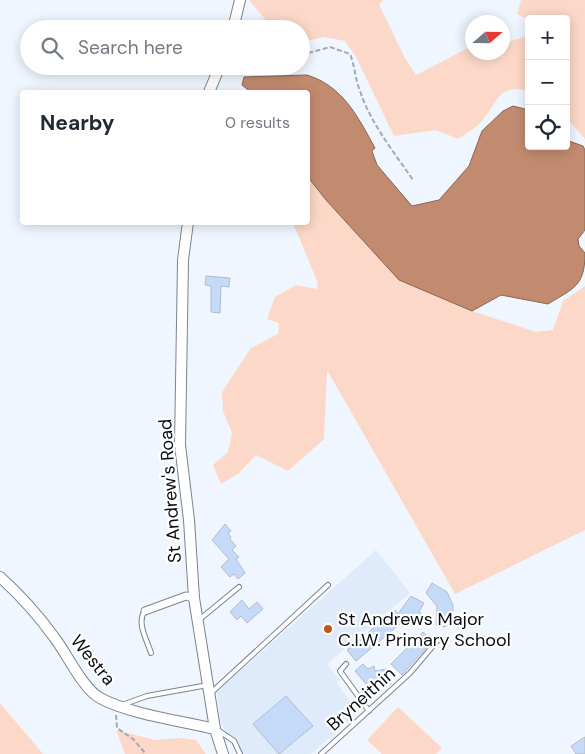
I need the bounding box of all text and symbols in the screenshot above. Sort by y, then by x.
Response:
north arrow [465,15,510,60]
map controls [525,15,570,150]
button: + [525,15,570,60]
search box [20,20,310,75]
icon: search [38,34,66,62]
text: Search here [78,35,183,60]
button: − [525,60,570,105]
button: locate [525,105,570,150]
text: Nearby [40,109,114,137]
text: 0 results [225,112,290,133]
street label: St Andrew's Road [153,418,187,564]
place label: St Andrews Major C.I.W. Primary School [338,607,511,652]
marker: St Andrews Major C.I.W. Primary School [322,623,334,635]
street label: Westra [65,630,121,690]
street label: Bryneithin [322,662,400,736]

